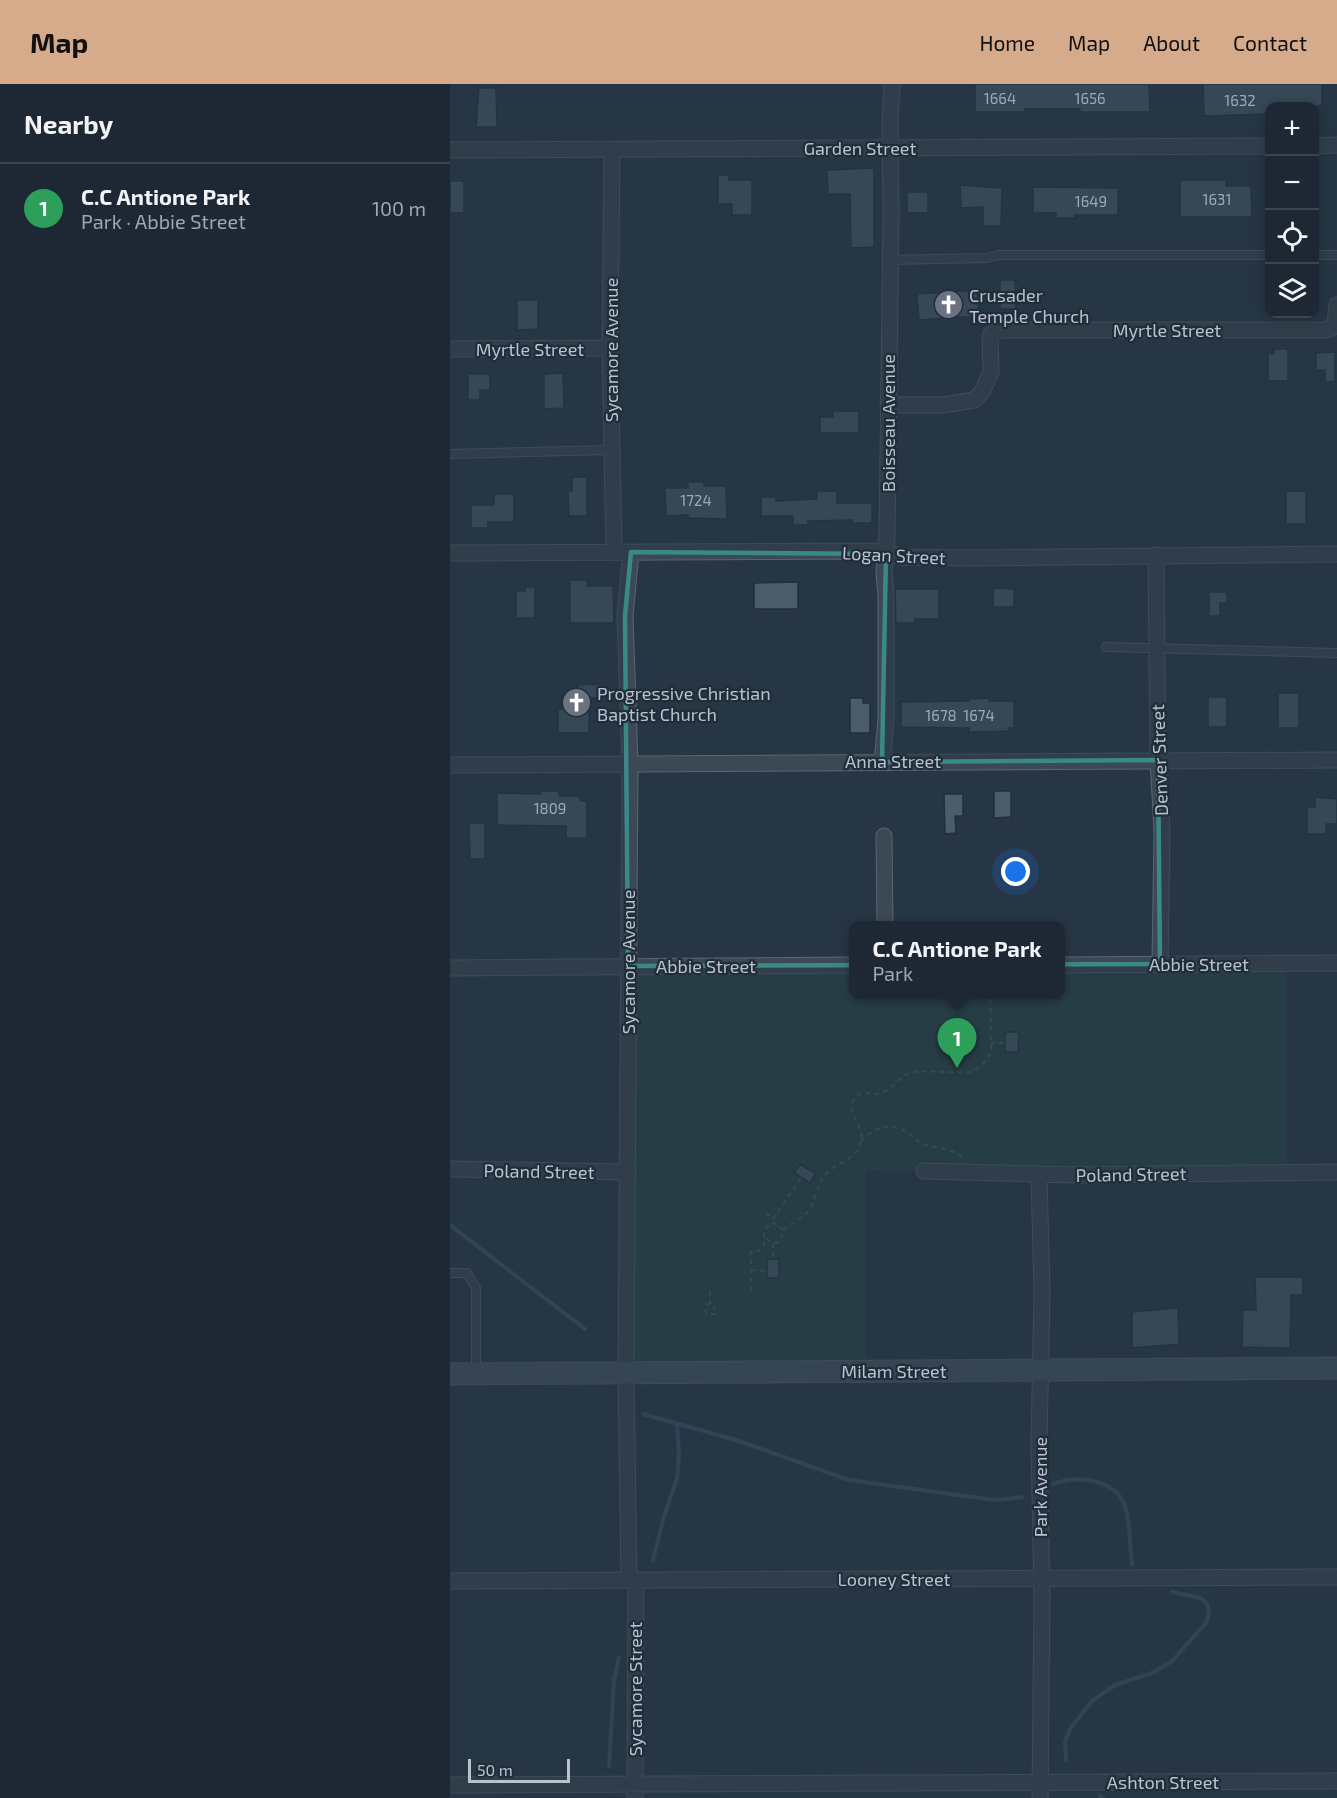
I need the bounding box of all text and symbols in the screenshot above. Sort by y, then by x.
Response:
text: Map [30,25,88,59]
text: Home [979,30,1035,55]
text: Map [1068,30,1110,55]
text: About [1143,30,1200,55]
text: Contact [1233,30,1307,55]
house number: 1664 [984,89,1016,107]
house number: 1656 [1074,89,1106,107]
house number: 1632 [1224,91,1256,109]
map controls [1265,102,1319,318]
button: + [1265,102,1319,156]
text: Nearby [24,108,113,139]
street label: Garden Street [804,137,916,159]
button: − [1265,156,1319,210]
text: C.C Antione Park [81,183,250,209]
house number: 1631 [1203,190,1231,208]
house number: 1649 [1075,192,1107,210]
text: 1 [39,196,48,220]
text: 100 m [372,196,426,220]
text: Park · Abbie Street [81,209,246,233]
button: locate [1265,210,1319,264]
button: layers [1265,264,1319,318]
street label: Sycamore Avenue [600,278,622,422]
place label: Crusader Temple Church [969,284,1090,327]
church icon: Crusader Temple Church [932,289,964,321]
street label: Myrtle Street [1113,319,1221,341]
street label: Myrtle Street [476,338,584,360]
street label: Boisseau Avenue [877,354,899,492]
house number: 1724 [680,491,712,509]
street label: Logan Street [842,541,947,569]
place label: Progressive Christian Baptist Church [597,682,771,725]
church icon: Progressive Christian Baptist Church [560,687,592,719]
street label: Denver Street [1146,703,1172,816]
house number: 1678 [925,706,957,724]
house number: 1674 [963,706,995,724]
street label: Anna Street [845,750,941,772]
house number: 1809 [534,799,566,817]
your location [1001,857,1030,886]
street label: Sycamore Avenue [617,890,639,1034]
popup [849,921,1065,999]
text: C.C Antione Park [872,935,1042,961]
street label: Abbie Street [1149,953,1249,975]
street label: Abbie Street [656,955,756,977]
text: Park [872,961,913,985]
pin: 1 [938,1018,976,1068]
street label: Poland Street [483,1159,595,1183]
street label: Poland Street [1075,1162,1187,1186]
street label: Milam Street [841,1360,947,1382]
street label: Park Avenue [1029,1437,1051,1537]
street label: Looney Street [838,1568,951,1590]
street label: Sycamore Street [624,1621,646,1756]
scale bar [468,1756,570,1784]
text: 50 m [477,1760,513,1779]
street label: Ashton Street [1107,1771,1219,1793]

